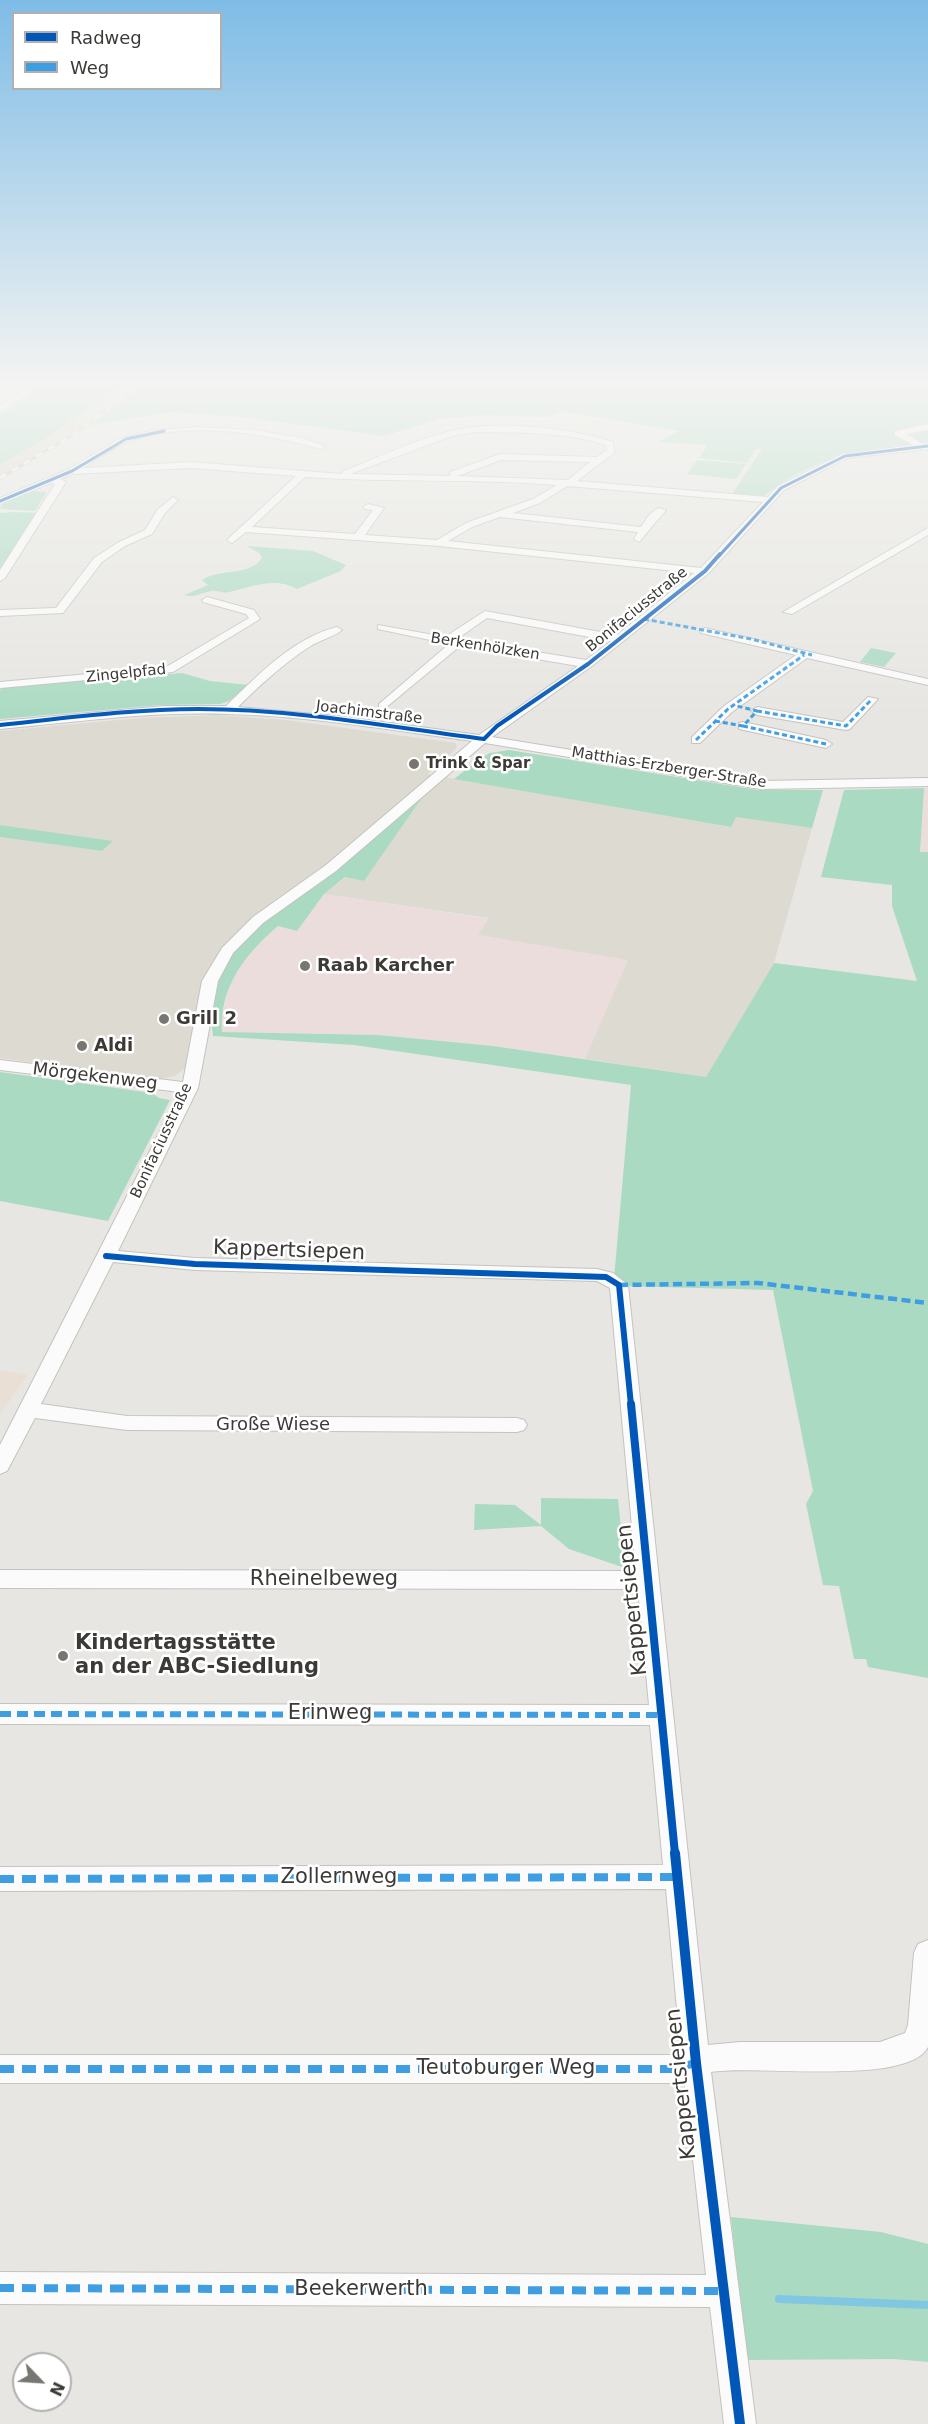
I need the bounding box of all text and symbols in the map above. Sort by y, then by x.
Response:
legend [12,12,222,90]
text: Radweg [70,27,142,48]
text: Weg [70,57,109,78]
street label: Bonifaciusstraße [583,564,691,656]
street label: Berkenhölzken [429,629,541,665]
street label: Zingelpfad [85,661,167,687]
street label: Joachimstraße [315,698,423,728]
street label: Matthias-Erzberger-Straße [570,744,768,792]
place label: Trink & Spar [426,755,530,773]
marker: Trink & Spar [407,757,421,771]
place label: Raab Karcher [317,955,454,977]
marker: Raab Karcher [298,959,312,973]
place label: Grill 2 [176,1008,237,1030]
marker: Grill 2 [157,1012,171,1026]
place label: Aldi [94,1035,133,1057]
marker: Aldi [75,1039,89,1053]
street label: Mörgekenweg [31,1059,159,1095]
street label: Bonifaciusstraße [127,1081,197,1201]
street label: Kappertsiepen [213,1236,365,1266]
street label: Große Wiese [216,1414,330,1436]
street label: Kappertsiepen [613,1523,653,1677]
street label: Rheinelbeweg [250,1567,398,1593]
place label: Kindertagsstätte an der ABC-Siedlung [75,1631,319,1681]
marker: Kindertagsstätte an der ABC-Siedlung [56,1649,70,1663]
street label: Erinweg [288,1701,372,1727]
street label: Zollernweg [281,1865,397,1891]
street label: Kappertsiepen [662,2007,702,2161]
street label: Teutoburger Weg [417,2056,595,2082]
street label: Beekerwerth [294,2277,428,2303]
north arrow [12,2352,72,2412]
text: N [46,2379,68,2399]

